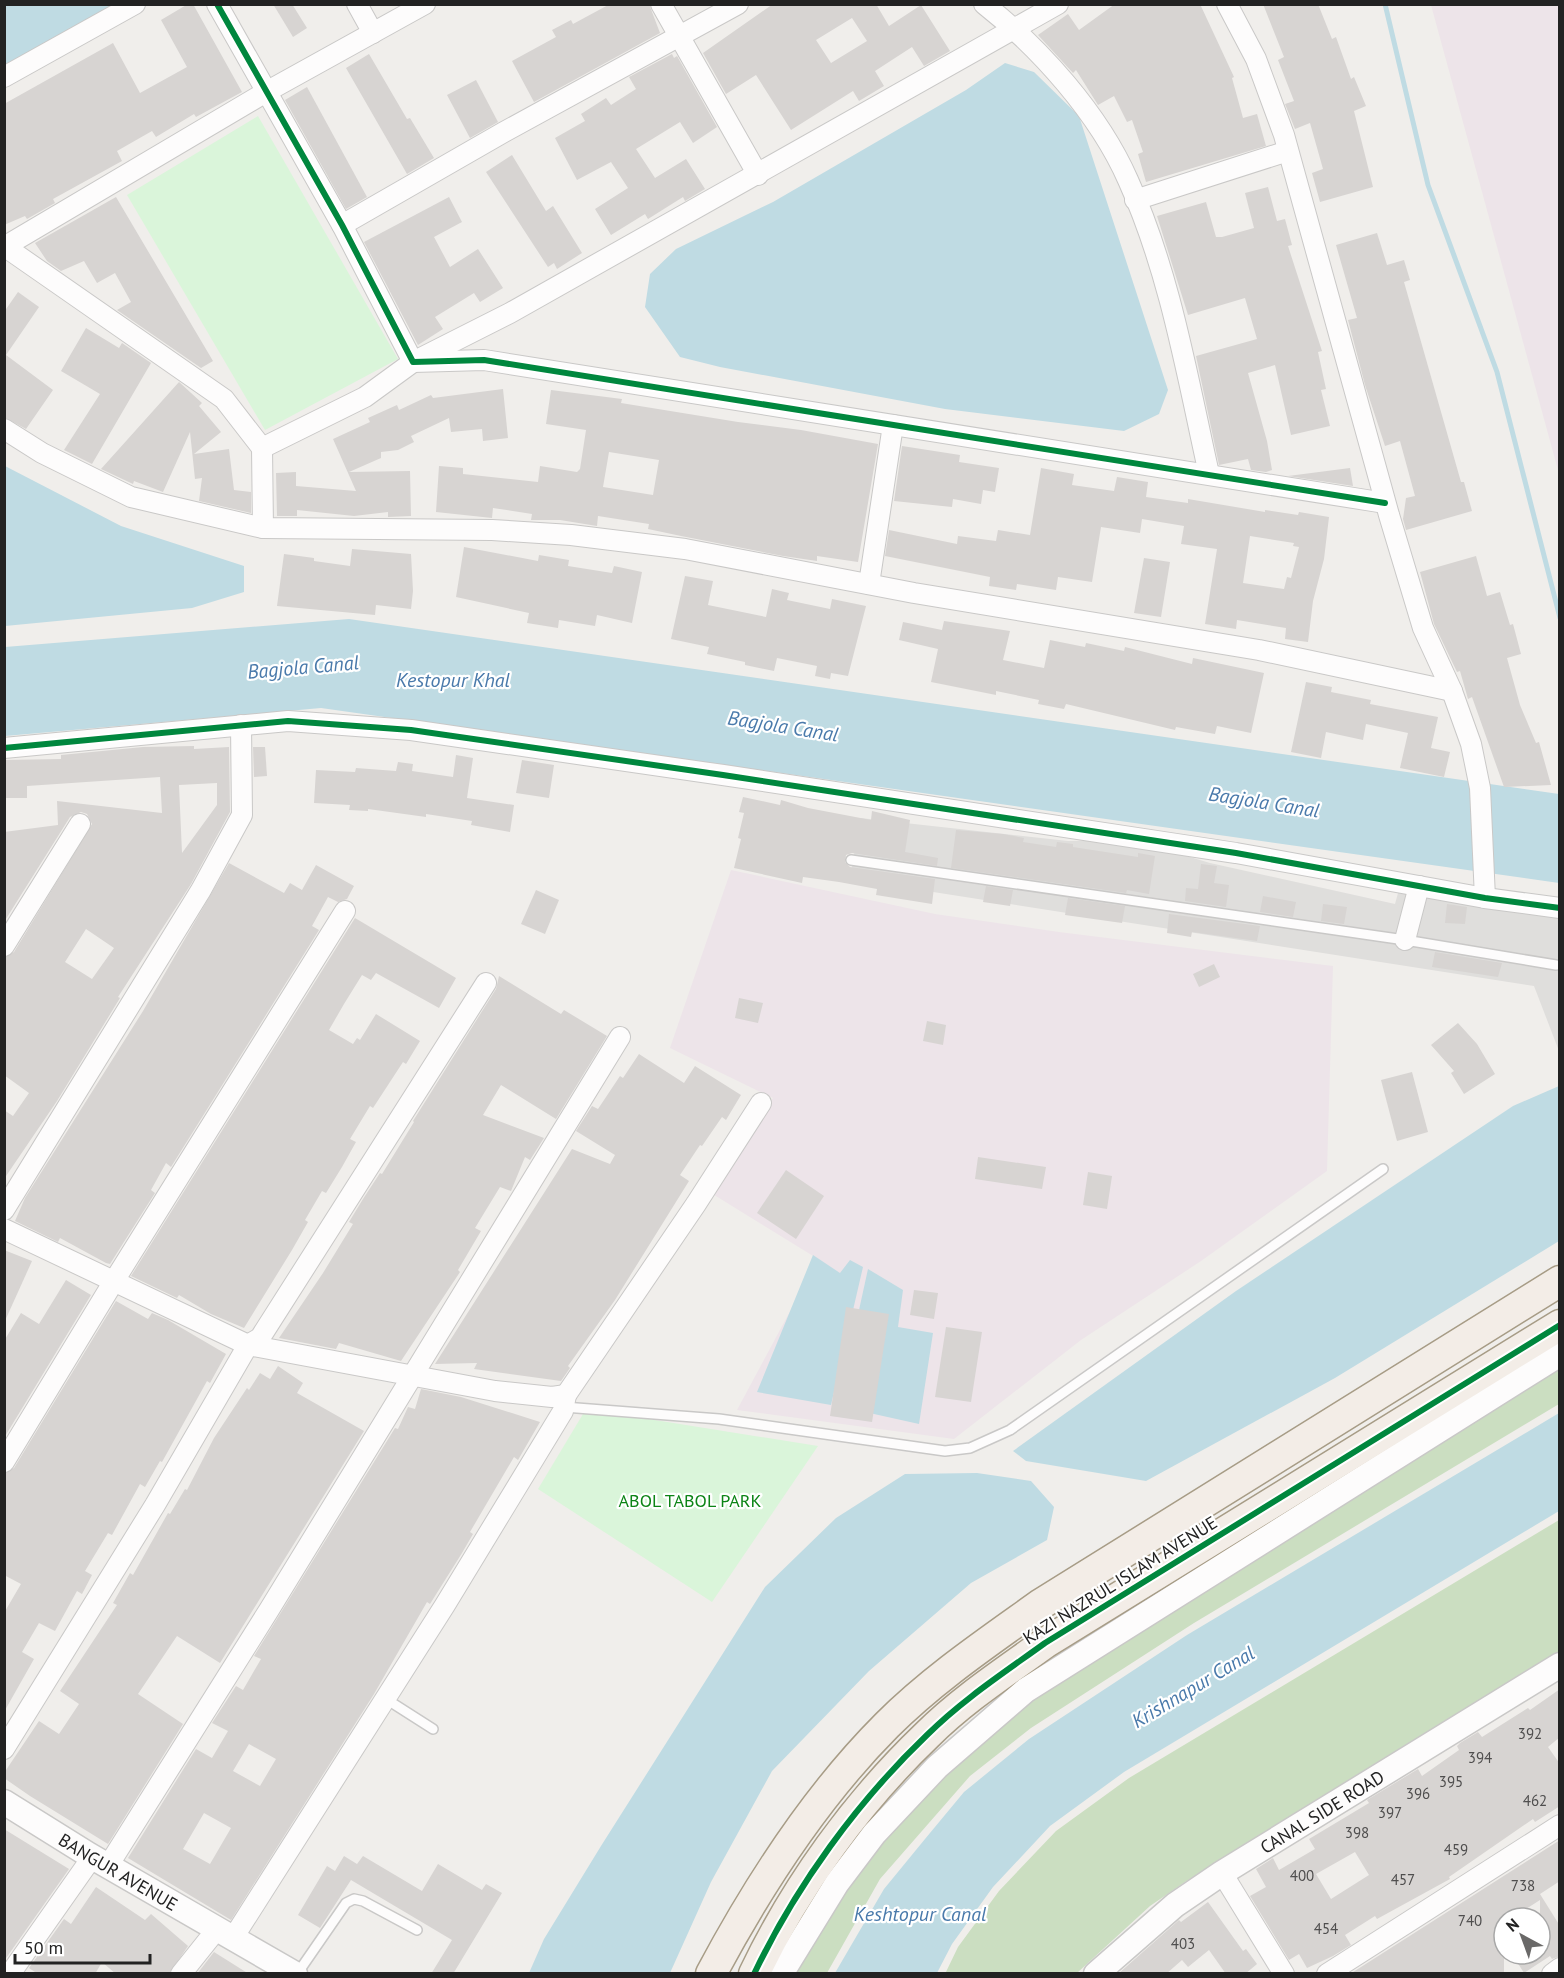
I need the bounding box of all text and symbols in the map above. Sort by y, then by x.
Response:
water label: Bagjola Canal [246,649,360,685]
water label: Kestopur Khal [396,667,511,693]
water label: Bagjola Canal [726,704,841,748]
water label: Bagjola Canal [1207,780,1322,824]
park label: ABOL TABOL PARK [619,1489,761,1512]
street label: KAZI NAZRUL ISLAM AVENUE [1019,1511,1221,1649]
water label: Krishnapur Canal [1127,1640,1260,1734]
house number: 392 [1518,1724,1542,1743]
house number: 394 [1468,1748,1492,1767]
street label: CANAL SIDE ROAD [1256,1765,1388,1858]
house number: 395 [1439,1772,1463,1791]
house number: 396 [1406,1784,1430,1803]
house number: 462 [1523,1791,1547,1810]
house number: 397 [1378,1803,1402,1822]
house number: 398 [1345,1823,1369,1842]
street label: BANGUR AVENUE [55,1828,182,1915]
house number: 459 [1444,1840,1468,1859]
house number: 400 [1290,1866,1314,1885]
house number: 457 [1391,1870,1415,1889]
house number: 738 [1511,1876,1535,1895]
water label: Keshtopur Canal [854,1901,987,1927]
north arrow [1492,1906,1552,1966]
house number: 740 [1458,1911,1482,1930]
text: N [1502,1914,1523,1936]
house number: 454 [1314,1919,1338,1938]
scale bar [15,1927,150,1965]
house number: 403 [1171,1934,1195,1953]
text: 50 m [24,1936,63,1959]

